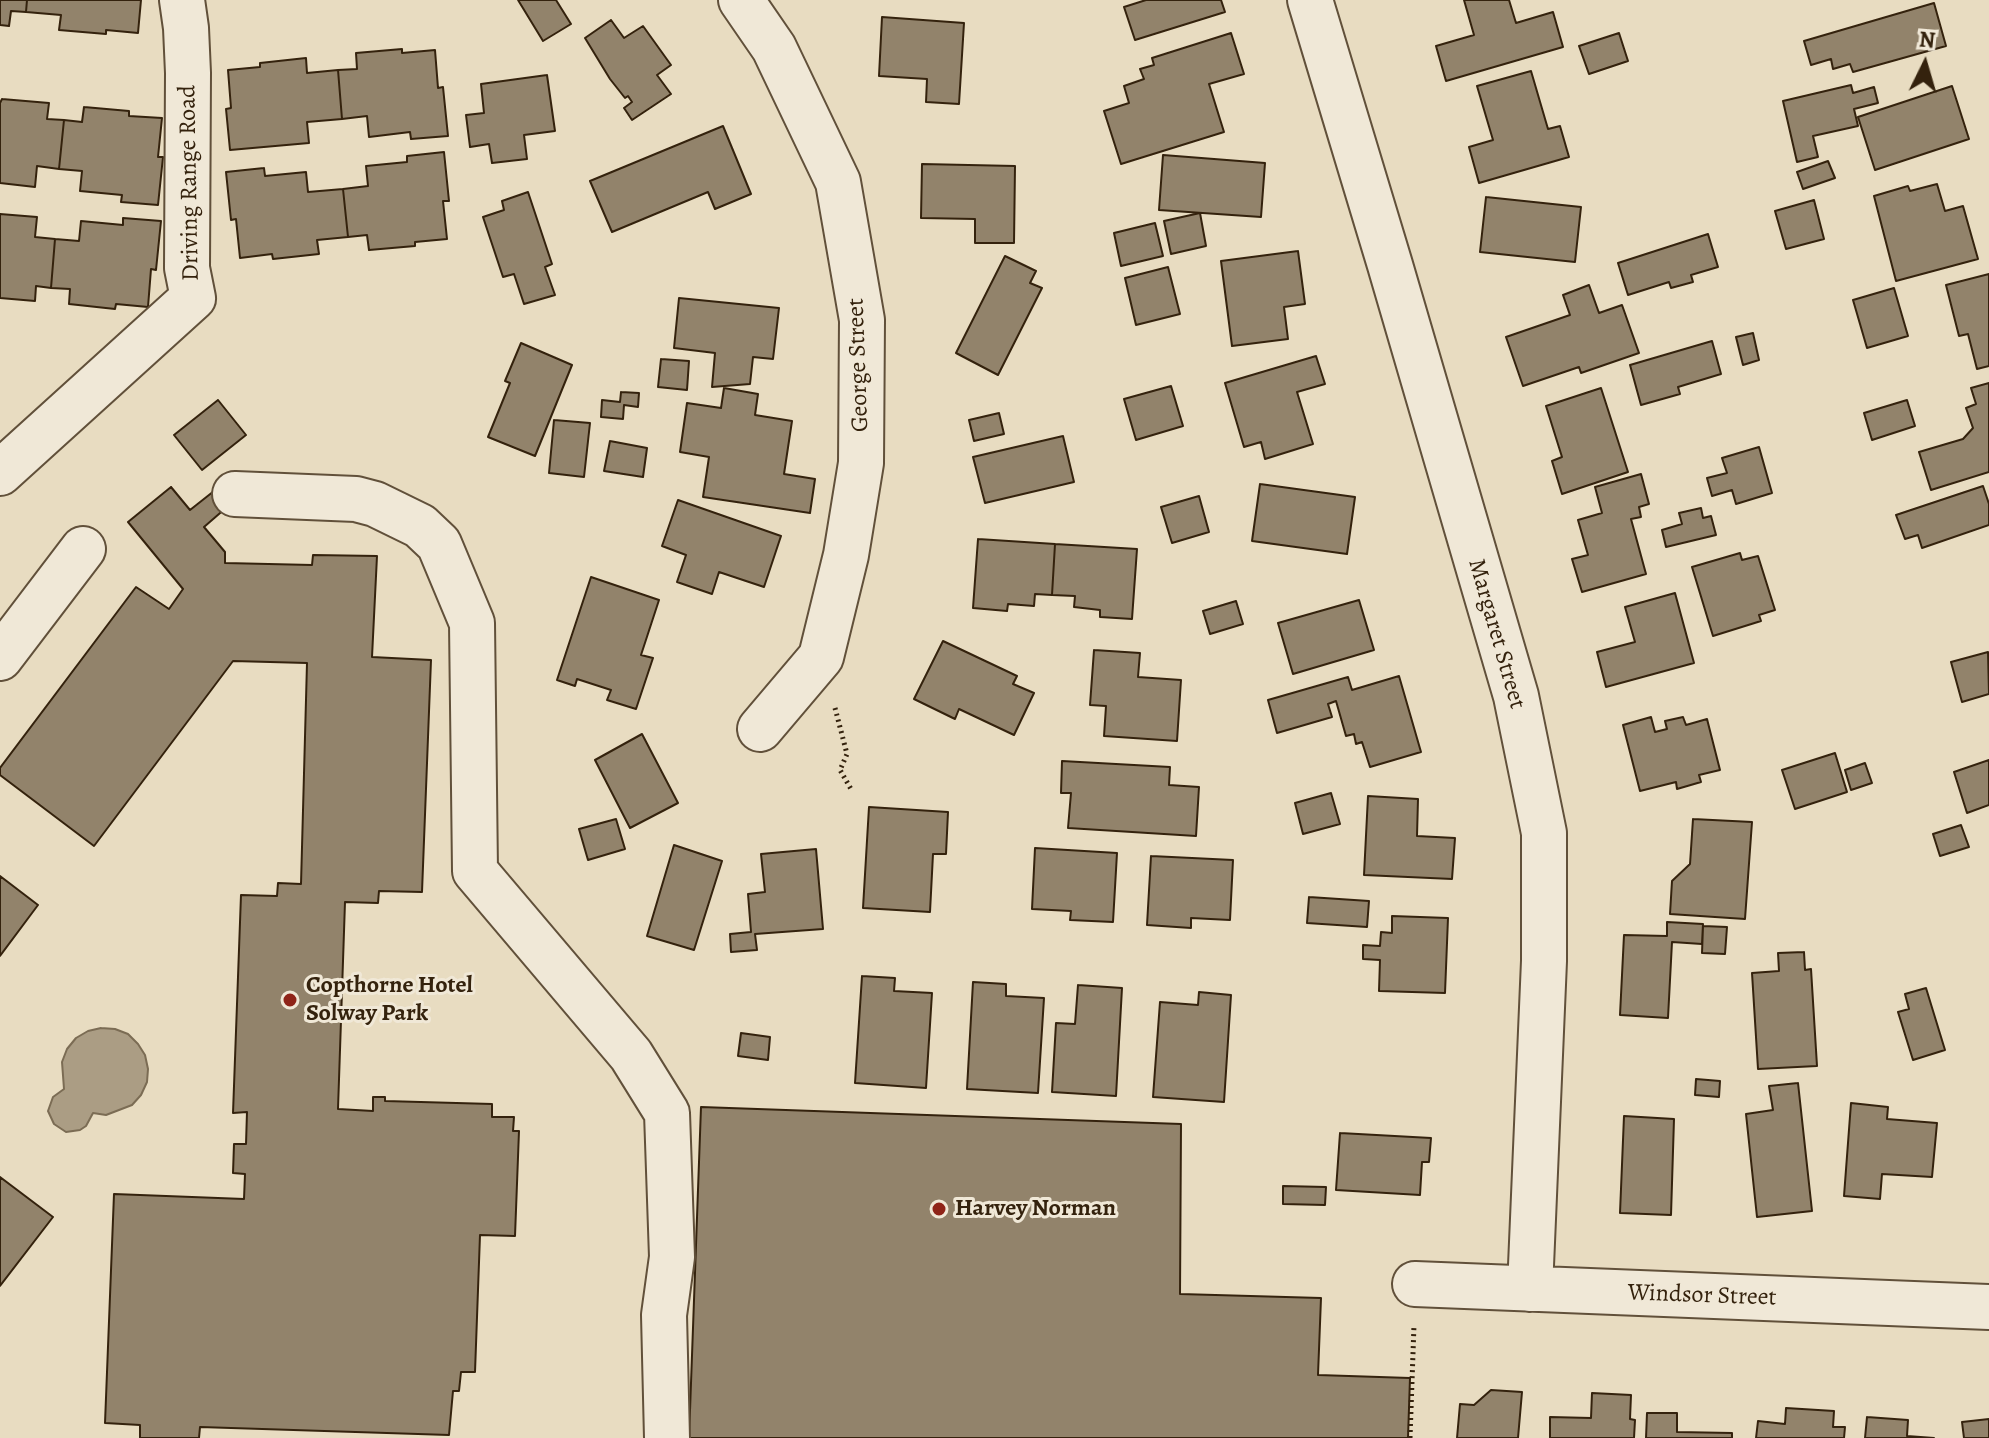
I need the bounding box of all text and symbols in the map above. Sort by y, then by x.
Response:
north arrow [1885,24,1965,104]
text: N [1918,24,1936,56]
street label: Driving Range Road [174,85,206,281]
street label: George Street [842,298,876,432]
street label: Margaret Street [1461,556,1531,712]
place label: Copthorne Hotel Solway Park [306,972,473,1028]
marker: Copthorne Hotel Solway Park [281,991,299,1009]
place label: Harvey Norman [955,1195,1116,1223]
marker: Harvey Norman [930,1200,948,1218]
street label: Windsor Street [1627,1279,1777,1313]

